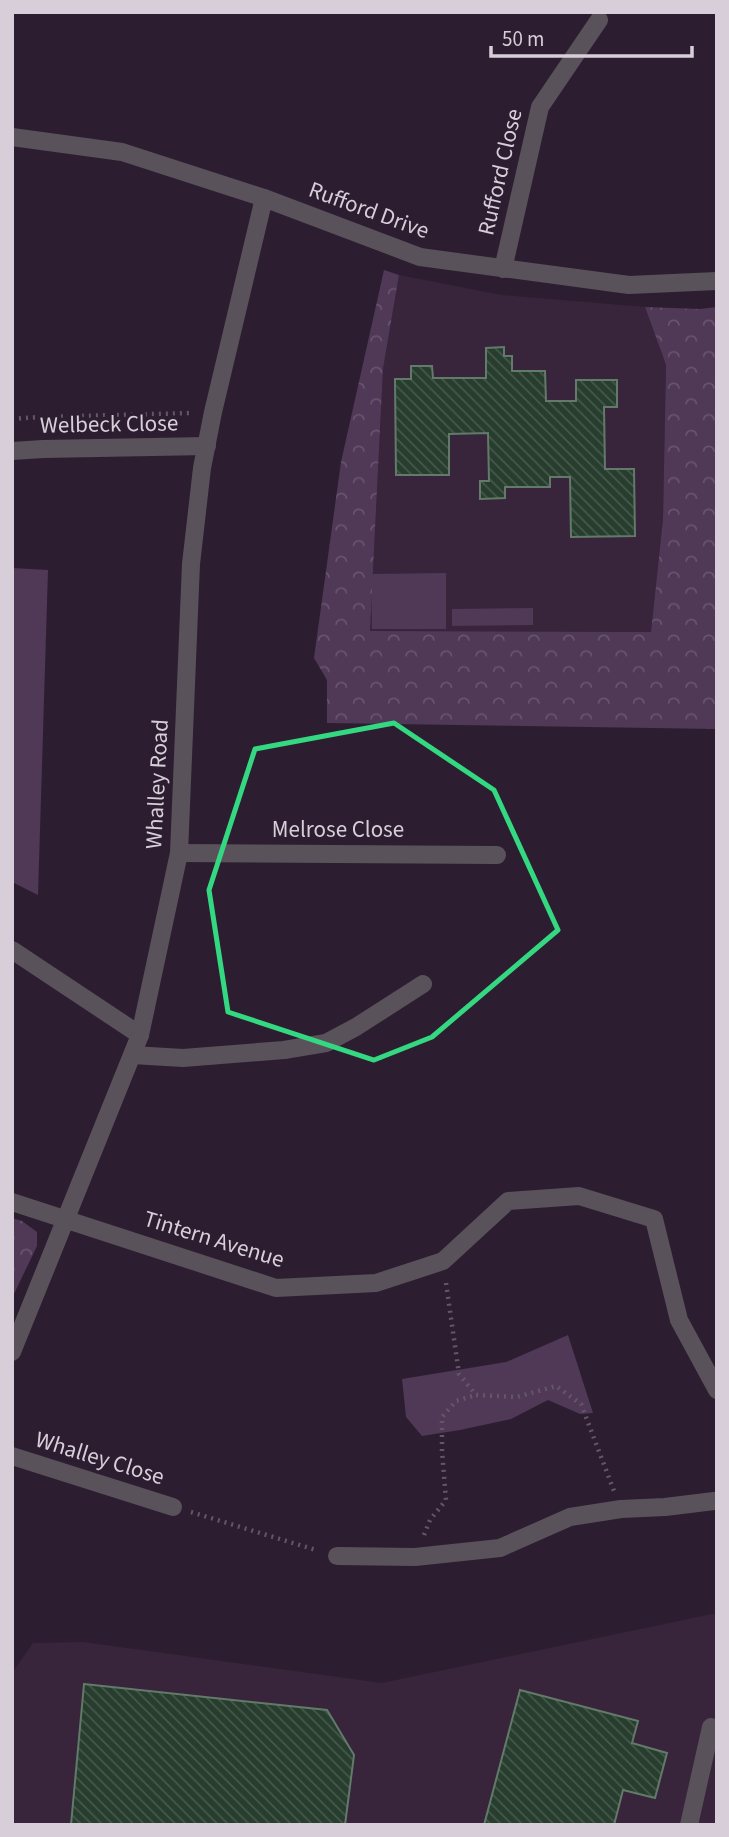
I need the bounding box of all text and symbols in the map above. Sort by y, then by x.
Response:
scale bar [491,14,692,58]
text: 50 m [502,24,544,54]
street label: Rufford Close [469,106,531,238]
street label: Rufford Drive [304,173,434,247]
street label: Welbeck Close [40,406,178,442]
street label: Whalley Road [137,718,177,850]
street label: Melrose Close [272,813,404,846]
street label: Tintern Avenue [140,1202,288,1276]
street label: Whalley Close [31,1423,169,1493]

